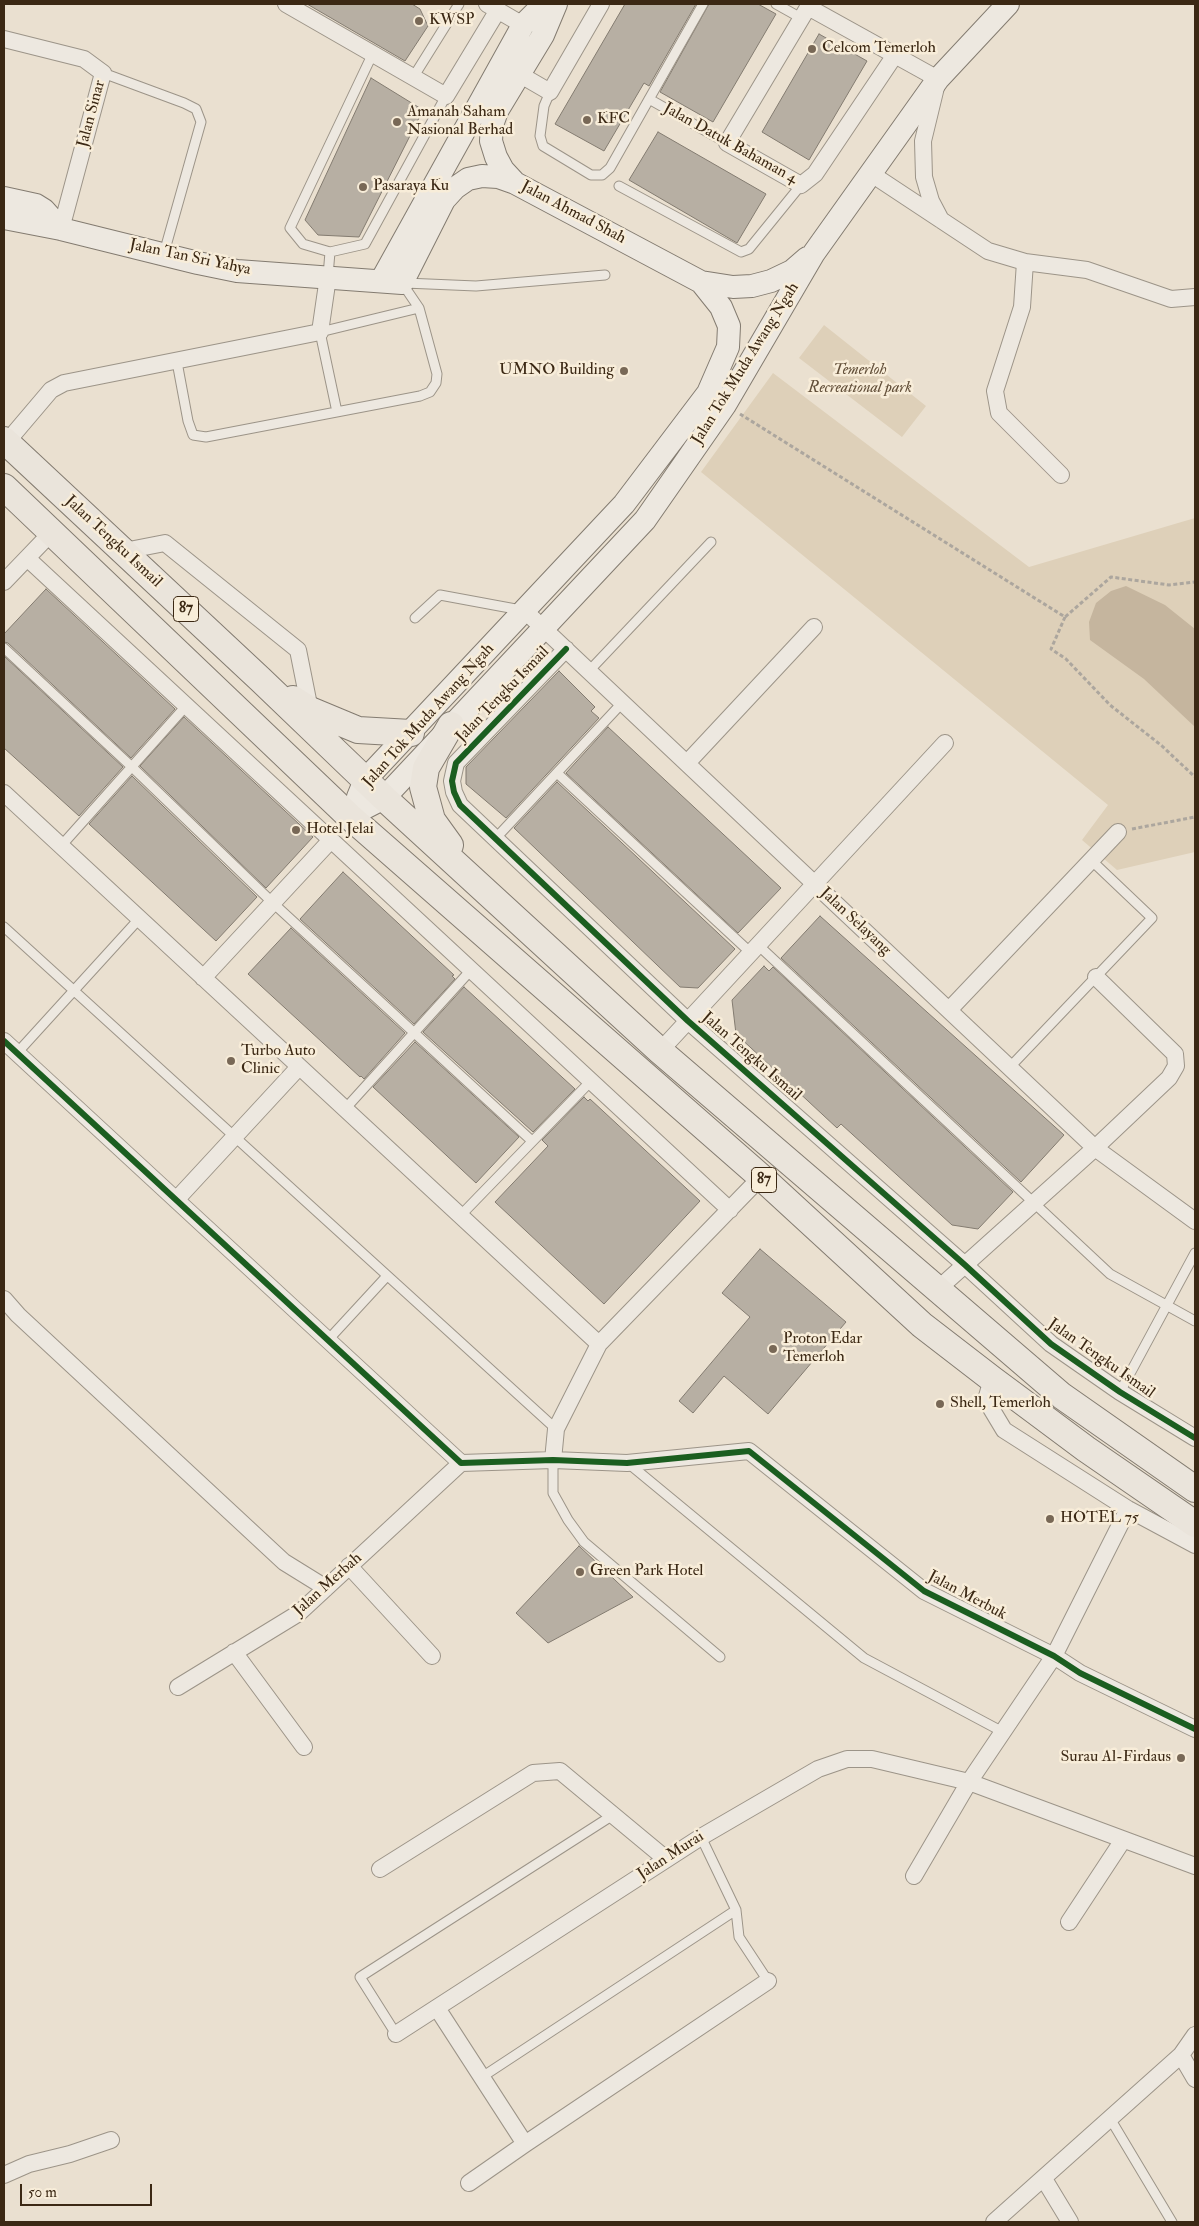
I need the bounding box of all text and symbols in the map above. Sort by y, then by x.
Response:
place label: KWSP [429,11,474,31]
marker: KWSP [413,15,425,27]
place label: Celcom Temerloh [822,39,936,59]
marker: Celcom Temerloh [806,43,818,55]
street label: Jalan Sinar [74,78,110,150]
street label: Jalan Datuk Bahaman 4 [660,99,800,189]
place label: Amanah Saham Nasional Berhad [407,103,513,141]
place label: KFC [597,110,630,130]
marker: KFC [581,114,593,126]
marker: Amanah Saham Nasional Berhad [391,116,403,128]
place label: Pasaraya Ku [373,177,449,197]
street label: Jalan Ahmad Shah [517,177,629,249]
marker: Pasaraya Ku [357,181,369,193]
street label: Jalan Tan Sri Yahya [128,236,252,280]
street label: Jalan Tok Muda Awang Ngah [688,279,804,449]
place label: UMNO Building [499,361,614,381]
park label: Temerloh Recreational park [808,361,912,399]
marker: UMNO Building [618,365,630,377]
street label: Jalan Tengku Ismail [60,492,166,592]
road number: 87 [174,596,198,622]
street label: Jalan Tok Muda Awang Ngah [359,640,499,792]
street label: Jalan Tengku Ismail [452,643,554,747]
place label: Hotel Jelai [306,820,374,840]
marker: Hotel Jelai [290,824,302,836]
street label: Jalan Selayang [815,884,895,960]
street label: Jalan Tengku Ismail [697,1008,805,1106]
place label: Turbo Auto Clinic [241,1042,316,1080]
marker: Turbo Auto Clinic [225,1055,237,1067]
road number: 87 [752,1168,776,1192]
street label: Jalan Tengku Ismail [1044,1315,1158,1403]
place label: Proton Edar Temerloh [783,1330,862,1368]
marker: Proton Edar Temerloh [767,1343,779,1355]
place label: Shell, Temerloh [950,1394,1051,1414]
marker: Shell, Temerloh [934,1398,946,1410]
place label: HOTEL 75 [1060,1509,1139,1529]
marker: HOTEL 75 [1044,1513,1056,1525]
street label: Jalan Merbah [290,1549,366,1621]
place label: Green Park Hotel [590,1562,703,1582]
marker: Green Park Hotel [574,1566,586,1578]
street label: Jalan Merbuk [924,1567,1010,1625]
place label: Surau Al-Firdaus [1060,1748,1171,1768]
marker: Surau Al-Firdaus [1175,1752,1187,1764]
street label: Jalan Murai [634,1827,708,1885]
scale bar [22,2174,155,2206]
text: 50 m [28,2183,57,2202]

